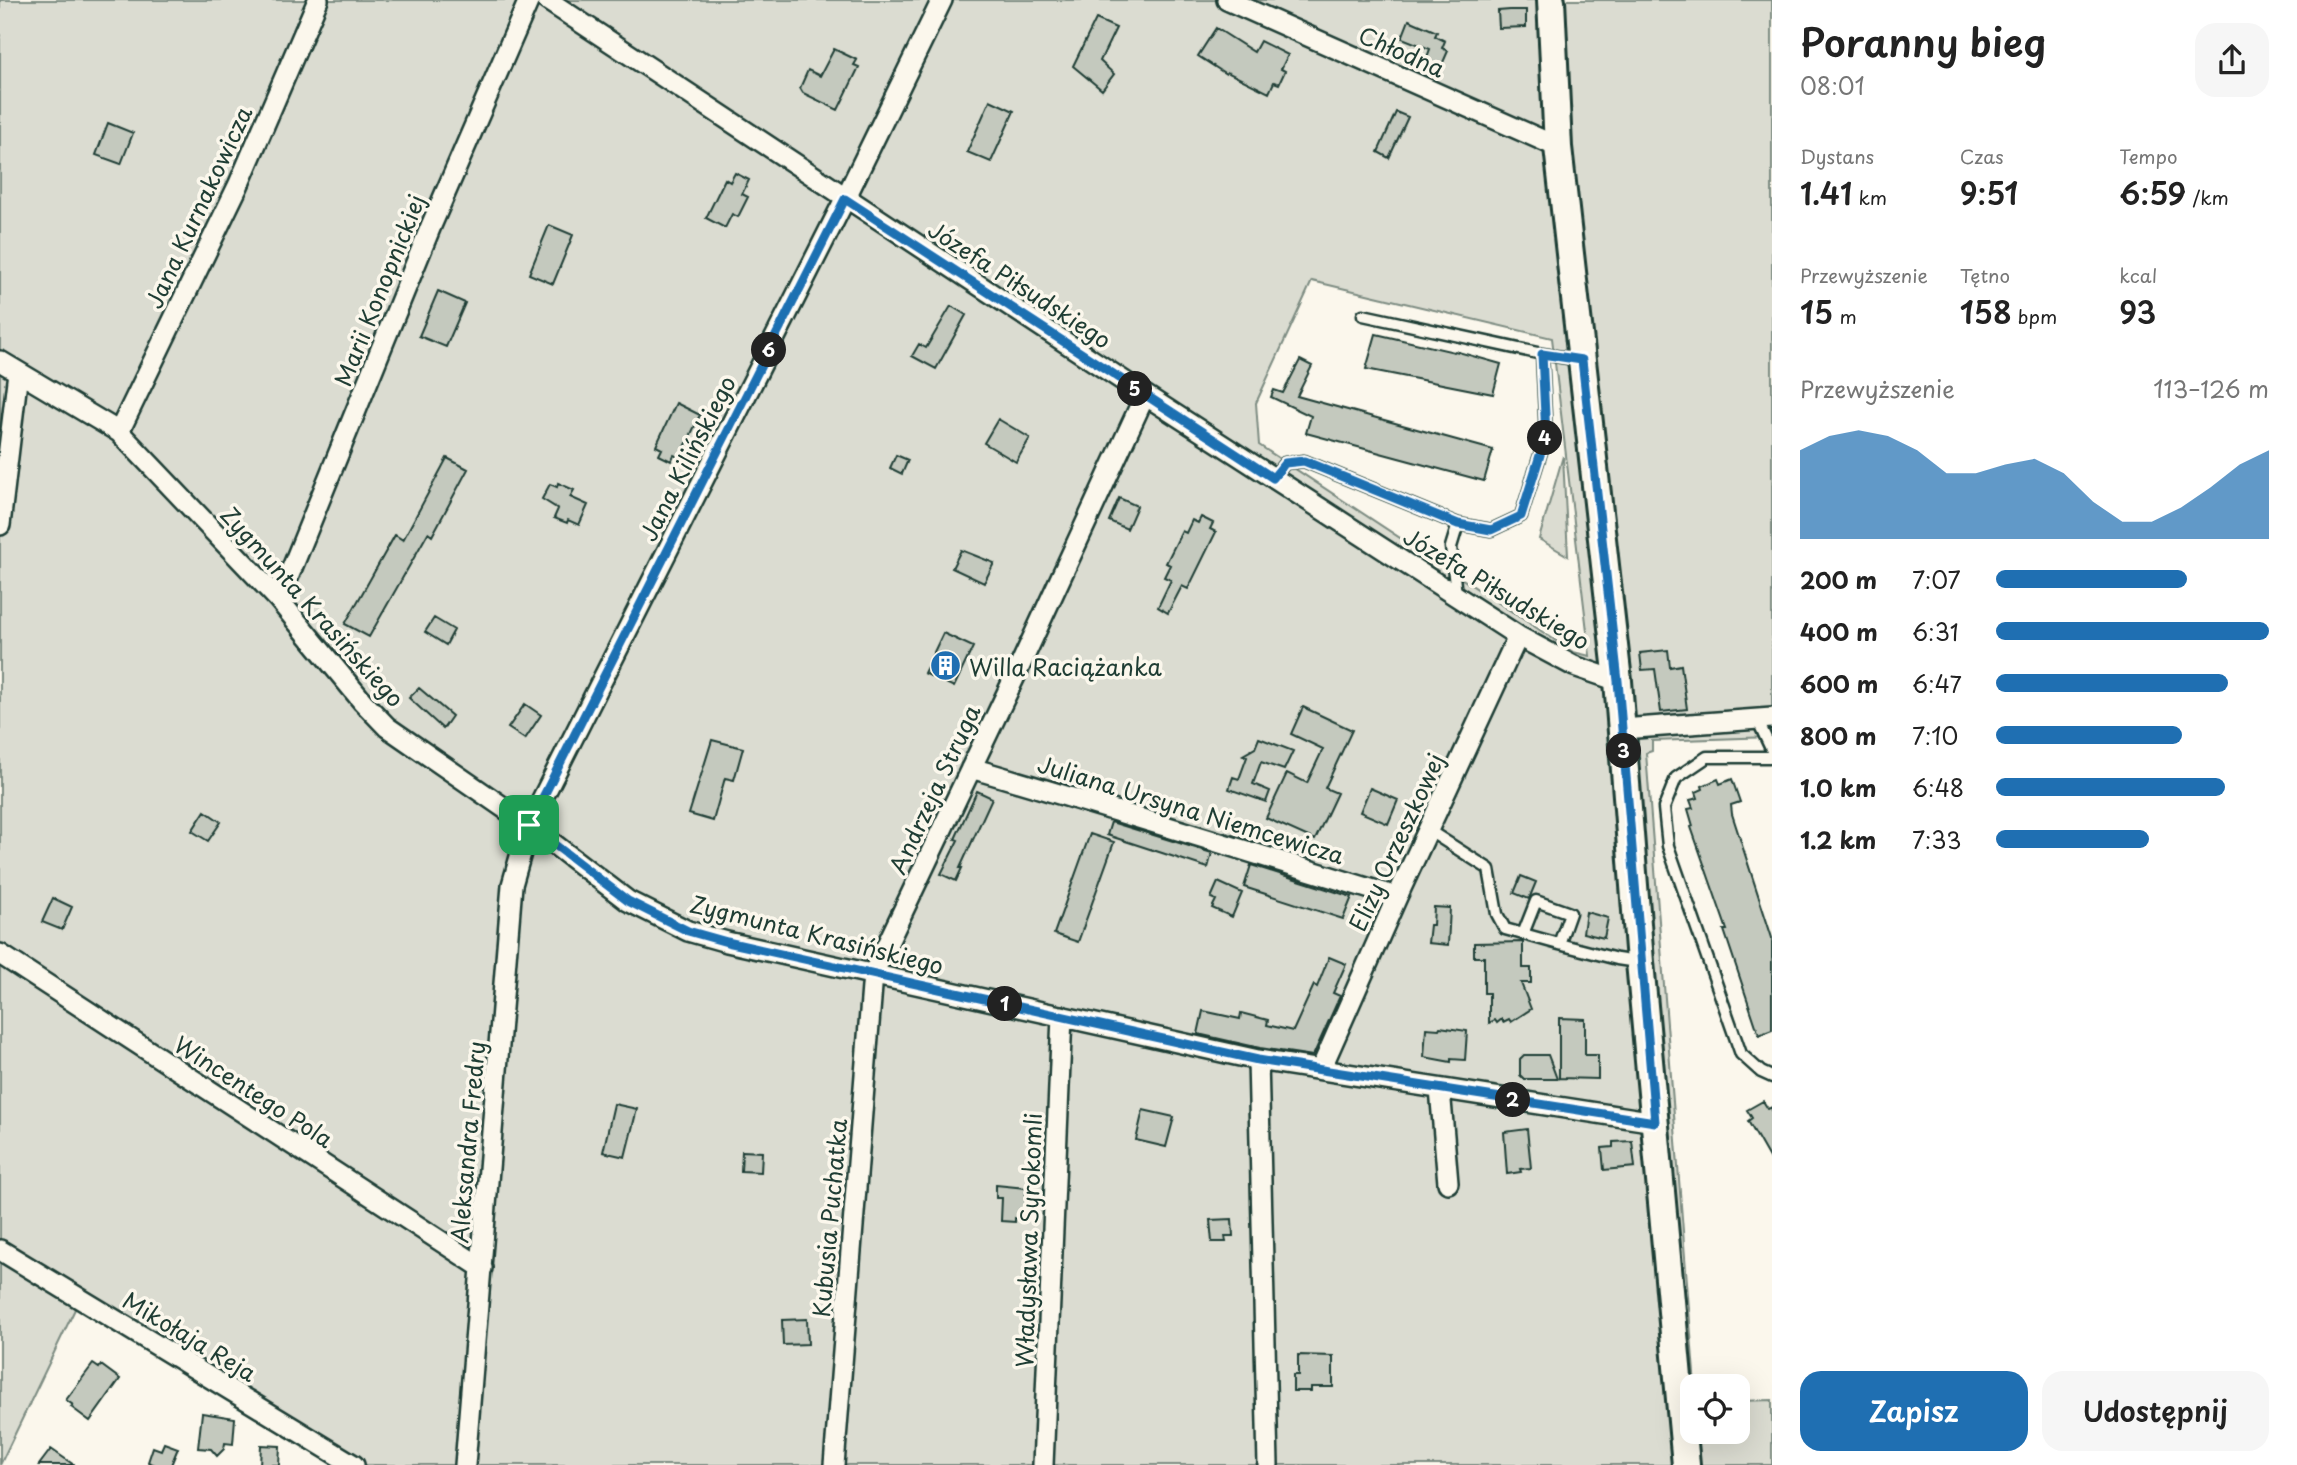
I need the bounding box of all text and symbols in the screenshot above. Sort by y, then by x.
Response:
text: Poranny bieg [1800,13,2046,70]
street label: Chłodna [1353,16,1451,86]
button: share [2195,23,2269,97]
text: 08:01 [1800,68,1865,103]
street label: Jana Kurnakowicza [136,99,261,314]
text: Dystans [1800,142,1874,170]
text: Czas [1960,142,2004,170]
text: Tempo [2119,142,2177,170]
text: 1.41 [1800,170,1852,215]
text: 9:51 [1960,170,2018,215]
text: 6:59 [2119,170,2186,215]
text: km [1852,183,1887,211]
text: /km [2186,183,2229,211]
street label: Marii Konopnickiej [325,189,433,391]
street label: Józefa Piłsudskiego [921,211,1119,357]
text: Przewyższenie [1800,261,1928,289]
text: Tętno [1960,261,2010,289]
text: kcal [2119,261,2157,289]
text: 15 [1800,289,1833,334]
text: 158 [1960,289,2012,334]
text: 93 [2119,289,2156,334]
text: m [1833,302,1857,330]
text: bpm [2012,302,2057,330]
pin: 6 [752,332,786,368]
text: 6 [762,335,775,363]
street label: Jana Kilińskiego [630,369,744,547]
text: Przewyższenie [1800,371,1955,406]
text: 113–126 m [2153,371,2269,406]
pin: 5 [1118,372,1152,406]
text: 5 [1128,374,1141,402]
pin: 4 [1528,420,1562,456]
text: 4 [1538,423,1551,451]
street label: Zygmunta Krasińskiego [213,498,413,714]
street label: Józefa Piłsudskiego [1397,518,1597,658]
text: 200 m [1800,562,1877,597]
text: 7:07 [1912,562,1961,597]
text: 400 m [1800,614,1878,649]
text: 6:31 [1912,614,1959,649]
building icon: Willa Raciążanka [929,649,963,683]
place label: Willa Raciążanka [969,649,1163,684]
text: 600 m [1800,666,1878,701]
text: 6:47 [1912,666,1962,701]
street label: Andrzeja Struga [879,698,989,880]
text: 800 m [1800,718,1877,753]
text: 7:10 [1912,718,1958,753]
pin: 3 [1606,734,1642,768]
text: 3 [1617,736,1630,764]
street label: Juliana Ursyna Niemcewicza [1033,746,1349,873]
street label: Elizy Orzeszkowej [1339,747,1453,937]
text: 1.0 km [1800,770,1877,805]
text: 6:48 [1912,770,1964,805]
pin [499,795,559,855]
icon: arrive [510,806,548,844]
text: 1.2 km [1800,822,1876,857]
text: 7:33 [1912,822,1962,857]
street label: Zygmunta Krasińskiego [687,886,947,982]
pin: 1 [988,986,1023,1021]
text: 1 [1000,989,1009,1017]
street label: Wincentego Pola [167,1026,341,1156]
street label: Aleksandra Fredry [441,1040,493,1244]
pin: 2 [1496,1082,1530,1118]
text: 2 [1506,1085,1519,1113]
street label: Władysława Syrokomli [1006,1112,1050,1368]
street label: Kubusia Puchatka [803,1117,855,1319]
street label: Mikołaja Reja [116,1282,264,1390]
button: Zapisz [1800,1371,2028,1451]
button: Udostępnij [2042,1371,2269,1451]
map controls [1680,1374,1750,1444]
button: locate [1680,1374,1750,1444]

